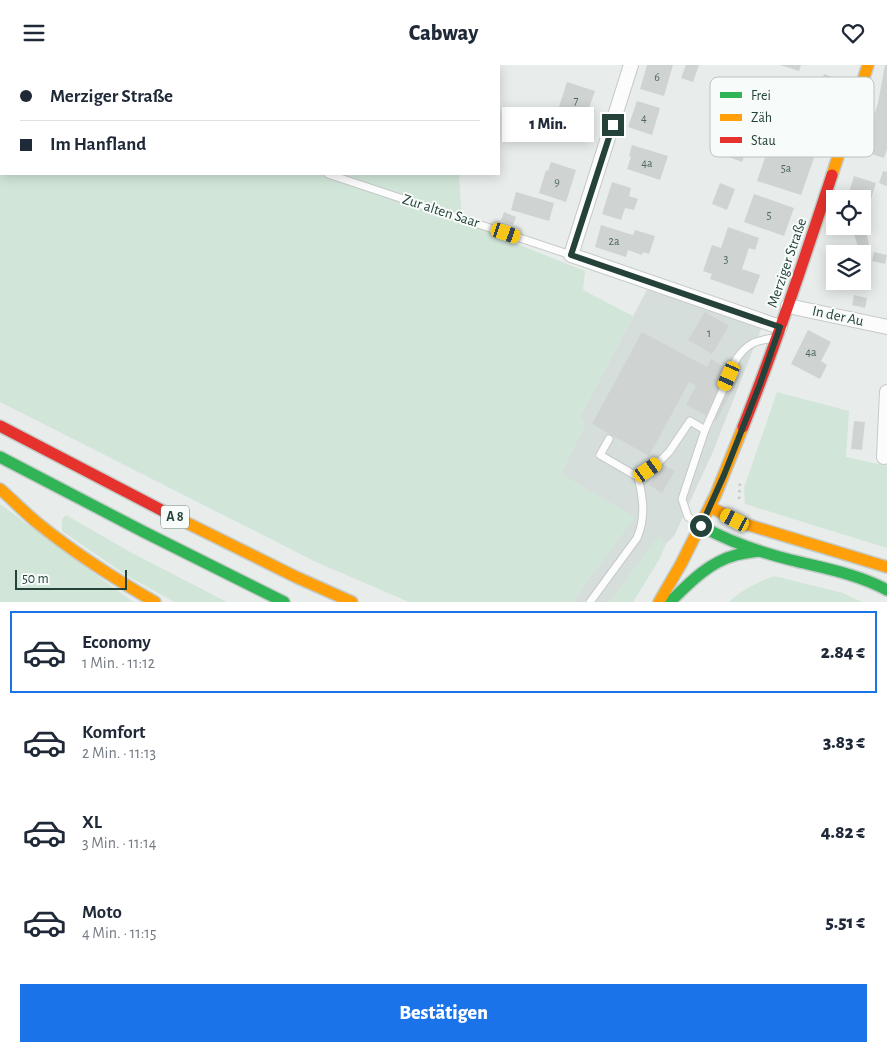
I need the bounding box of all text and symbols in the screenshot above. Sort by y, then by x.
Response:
icon: menu [20,19,48,47]
icon: heart [839,19,867,47]
text: Cabway [409,22,478,44]
house number: 6 [654,71,660,83]
legend [710,77,874,157]
text: Merziger Straße [50,87,173,106]
text: Frei [751,89,771,103]
house number: 7 [573,94,579,106]
callout: 1 Min. [503,107,596,143]
text: Zäh [751,111,772,125]
house number: 4 [641,112,647,124]
route end [602,114,624,136]
text: 1 Min. [529,116,567,132]
text: Stau [751,134,776,148]
text: Im Hanfland [50,135,146,154]
house number: 4a [641,157,653,169]
house number: 5a [781,162,792,174]
house number: 9 [554,176,560,188]
map controls [826,190,871,290]
button: locate [826,190,871,235]
street label: Zur alten Saar [401,191,482,231]
house number: 5 [766,209,772,221]
street label: Merziger Straße [765,216,809,310]
car [489,221,522,245]
house number: 2a [608,235,620,247]
button: layers [826,245,871,290]
house number: 3 [724,253,729,265]
street label: In der Au [811,303,865,329]
house number: 1 [707,327,711,339]
house number: 4a [805,346,817,358]
car [716,359,741,393]
car [631,455,664,485]
road number: A 8 [161,506,189,529]
car [718,507,751,533]
route start [690,515,712,537]
scale bar [15,567,128,590]
text: 50 m [22,572,49,586]
icon: car [22,630,67,675]
text: Economy [82,633,151,652]
text: 2.84 € [821,643,865,662]
text: 1 Min. · 11:12 [82,655,155,671]
icon: car [22,720,67,765]
text: Komfort [82,723,146,742]
text: 3.83 € [823,733,865,752]
text: 2 Min. · 11:13 [82,745,156,761]
icon: car [22,810,67,855]
text: XL [82,813,102,832]
text: 4.82 € [821,823,865,842]
text: 3 Min. · 11:14 [82,835,156,851]
icon: car [22,900,67,945]
text: Moto [82,903,122,922]
text: 5.51 € [826,913,865,932]
text: 4 Min. · 11:15 [82,925,157,941]
button: Bestätigen [20,984,867,1042]

